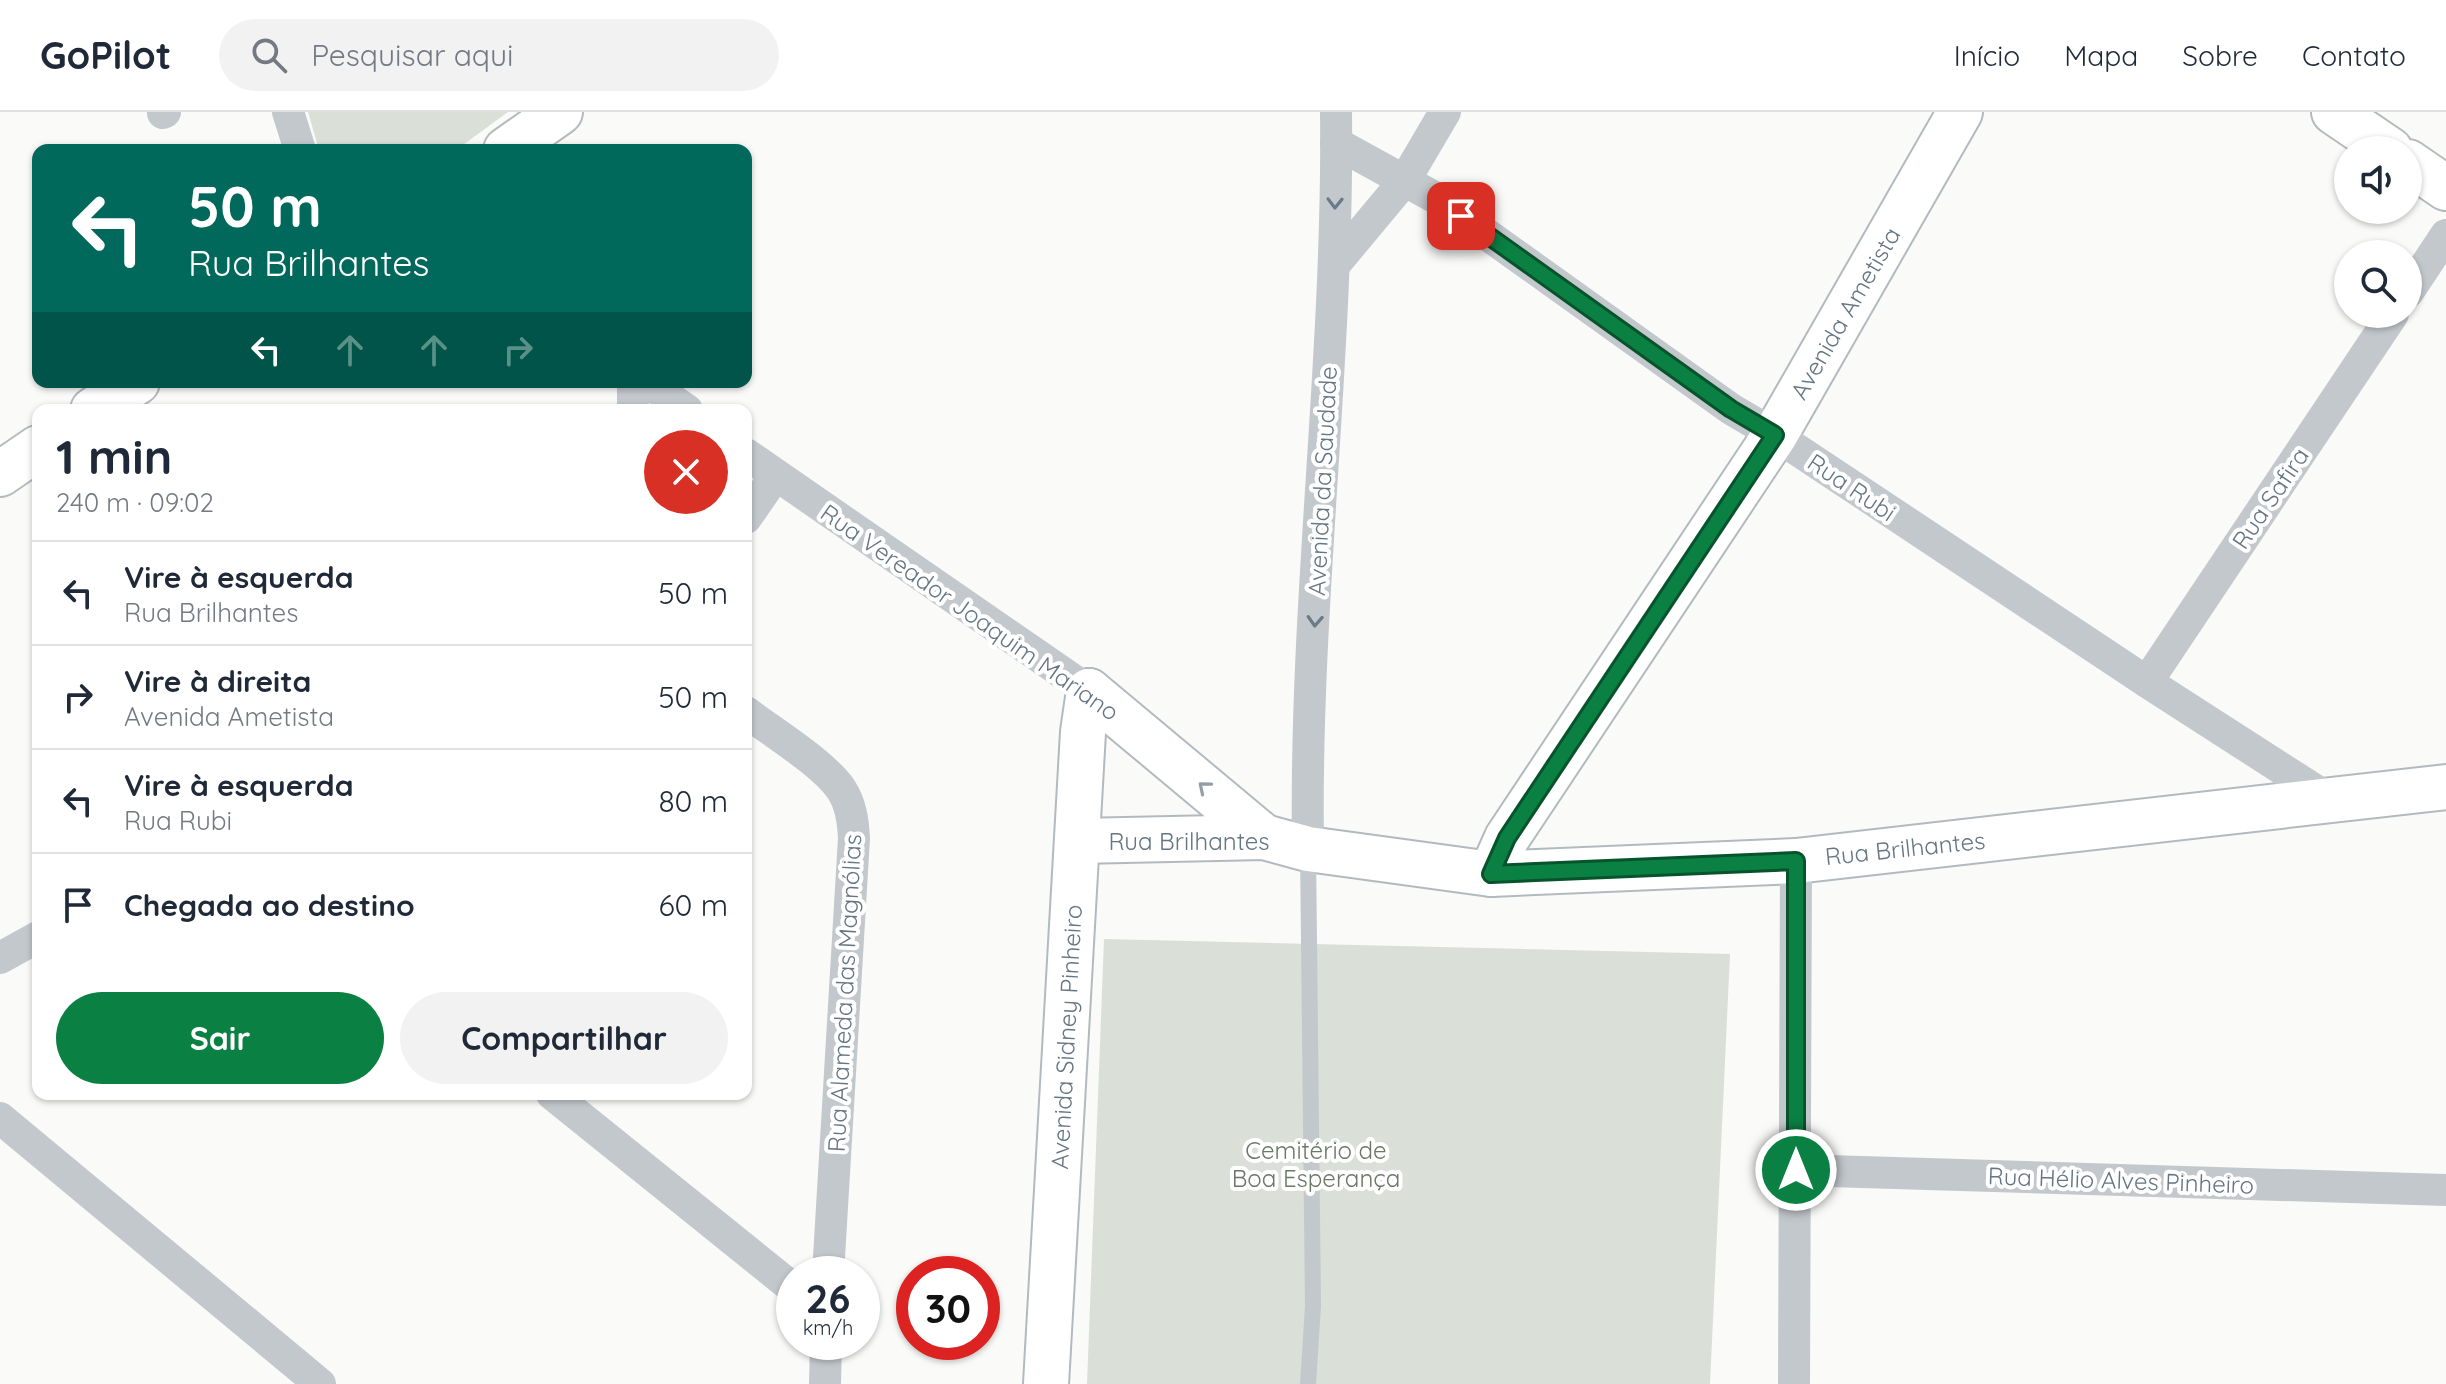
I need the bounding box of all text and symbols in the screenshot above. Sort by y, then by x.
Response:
search box [219,19,779,91]
text: GoPilot [40,31,171,79]
icon: search [247,33,291,77]
text: Pesquisar aqui [311,36,514,74]
text: Início [1954,38,2020,73]
text: Mapa [2064,38,2138,73]
text: Sobre [2182,38,2258,73]
text: Contato [2302,38,2406,73]
map controls [2334,136,2422,328]
button: sound [2334,136,2422,224]
text: 50 m [188,171,322,241]
icon: left [56,176,160,280]
pin [1427,182,1495,250]
icon: arrive [1439,194,1483,238]
one-way arrow [1327,197,1344,210]
street label: Avenida Ametista [1784,222,1906,404]
text: Rua Brilhantes [188,240,430,285]
button: search [2334,240,2422,328]
icon: left [244,328,288,372]
icon: ahead [328,328,372,372]
icon: ahead [412,328,456,372]
icon: right [496,328,540,372]
street label: Avenida da Saudade [1301,365,1343,597]
text: 1 min [56,426,172,486]
button: close [644,430,728,514]
street label: Rua Safira [2225,442,2315,554]
street label: Rua Rubi [1802,447,1902,527]
text: 240 m · 09:02 [56,486,214,519]
street label: Rua Vereador Joaquim Mariano [815,497,1125,727]
text: Vire à esquerda [124,558,353,596]
icon: left [56,571,100,615]
text: 50 m [658,574,728,612]
text: Rua Brilhantes [124,596,298,629]
one-way arrow [1306,616,1323,628]
text: Vire à direita [124,662,311,700]
icon: right [56,675,100,719]
text: 50 m [658,678,728,716]
text: Avenida Ametista [124,700,334,733]
text: Vire à esquerda [124,766,353,804]
icon: left [56,779,100,823]
text: 80 m [658,782,728,820]
one-way arrow [1199,782,1213,797]
text: Rua Rubi [124,804,232,837]
street label: Rua Brilhantes [1823,825,1987,871]
street label: Rua Brilhantes [1109,826,1270,856]
street label: Rua Alameda das Magnólias [821,833,867,1153]
icon: arrive [56,883,100,927]
text: Chegada ao destino [124,886,415,924]
text: 60 m [658,886,728,924]
street label: Avenida Sidney Pinheiro [1044,904,1088,1170]
button: Sair [56,992,384,1084]
button: Compartilhar [400,992,728,1084]
position arrow [1754,1128,1838,1212]
park label: Cemitério de Boa Esperança [1232,1135,1400,1193]
street label: Rua Hélio Alves Pinheiro [1987,1160,2255,1200]
speed limit sign: 30 [896,1256,1000,1360]
text: 26 [806,1273,850,1323]
text: km/h [803,1315,853,1340]

